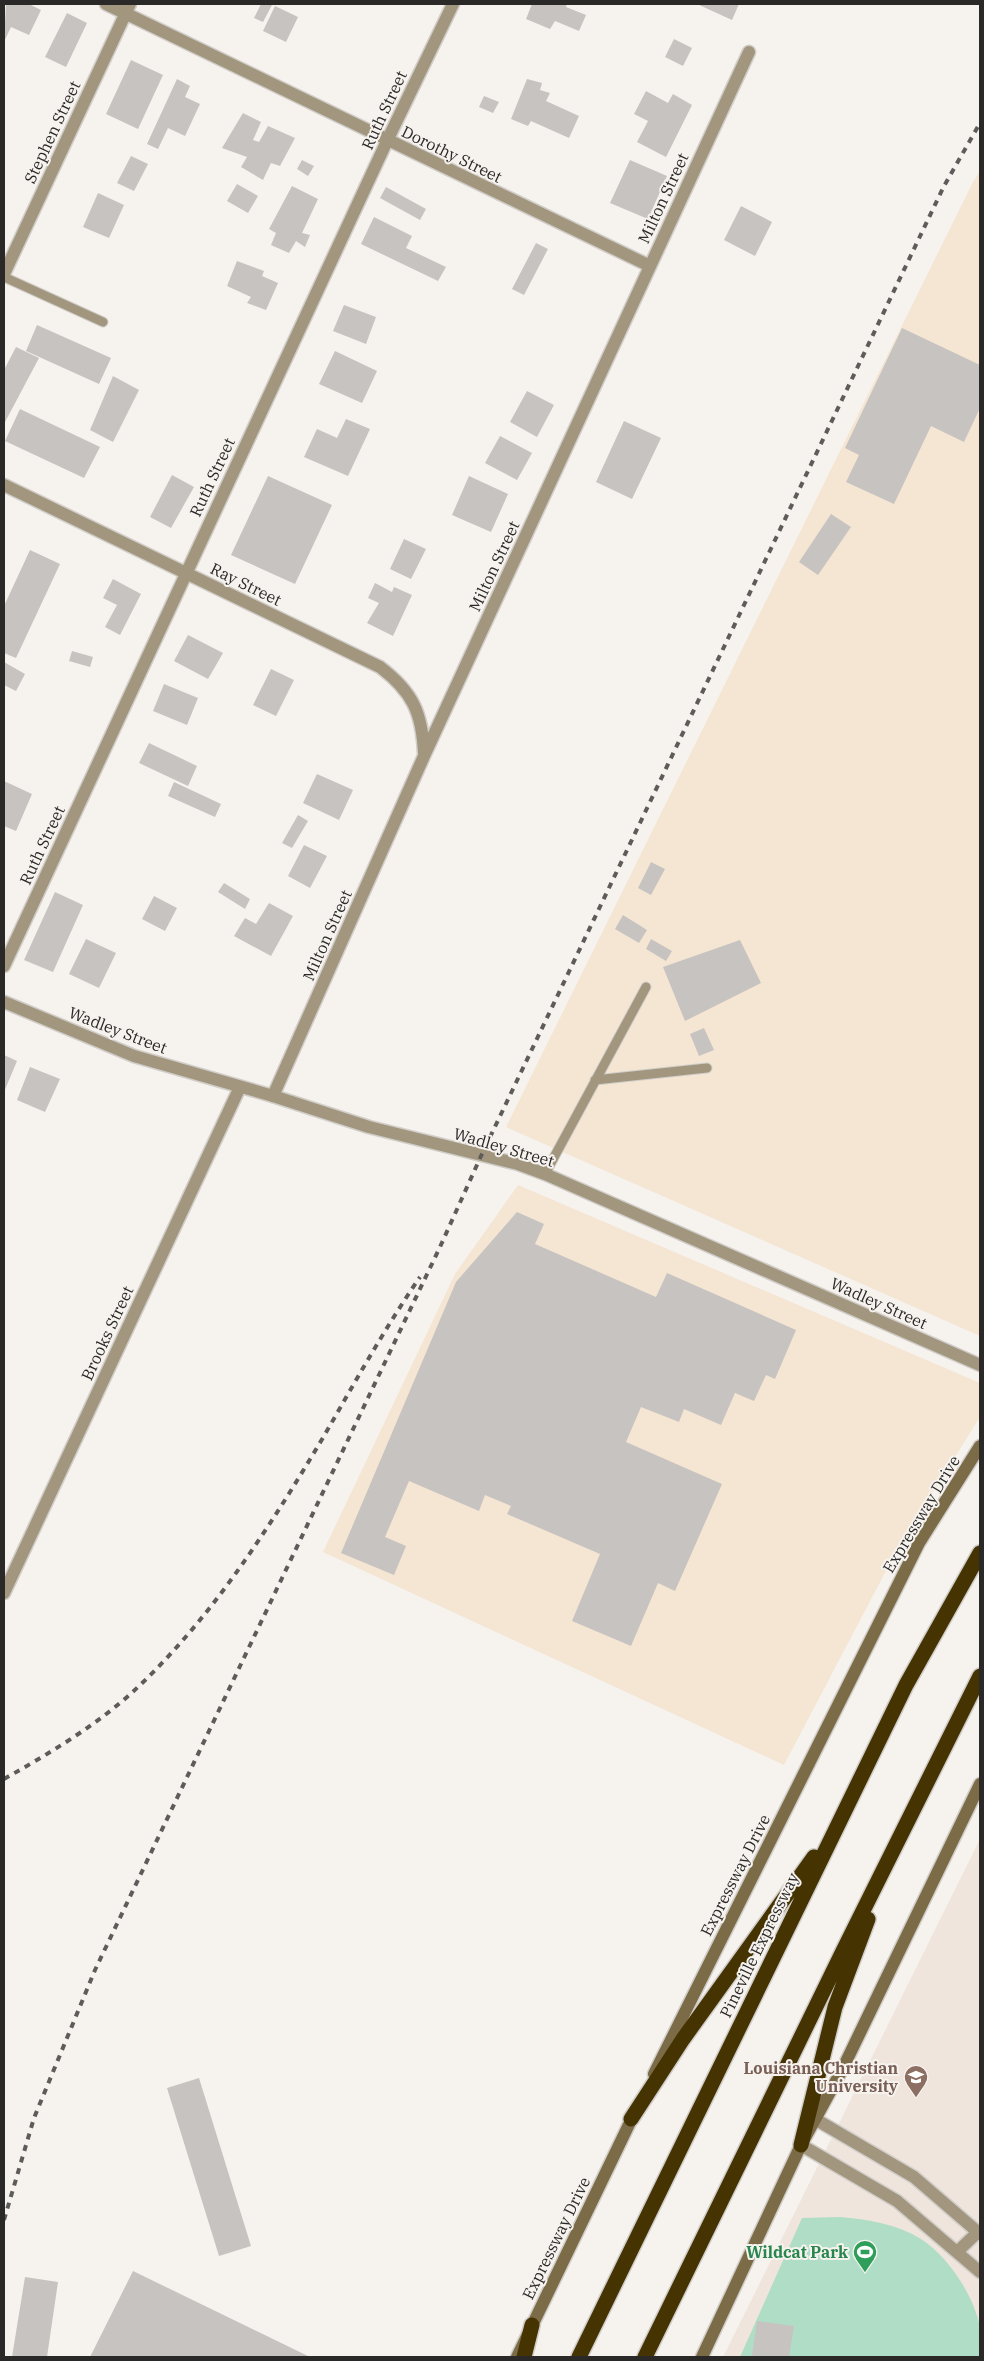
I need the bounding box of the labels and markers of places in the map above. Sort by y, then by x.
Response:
place label: Louisiana Christian University [743,2058,899,2096]
school or university icon: Louisiana Christian University [903,2064,929,2098]
sports icon: Wildcat Park [852,2239,878,2273]
place label: Wildcat Park [746,2242,848,2262]

